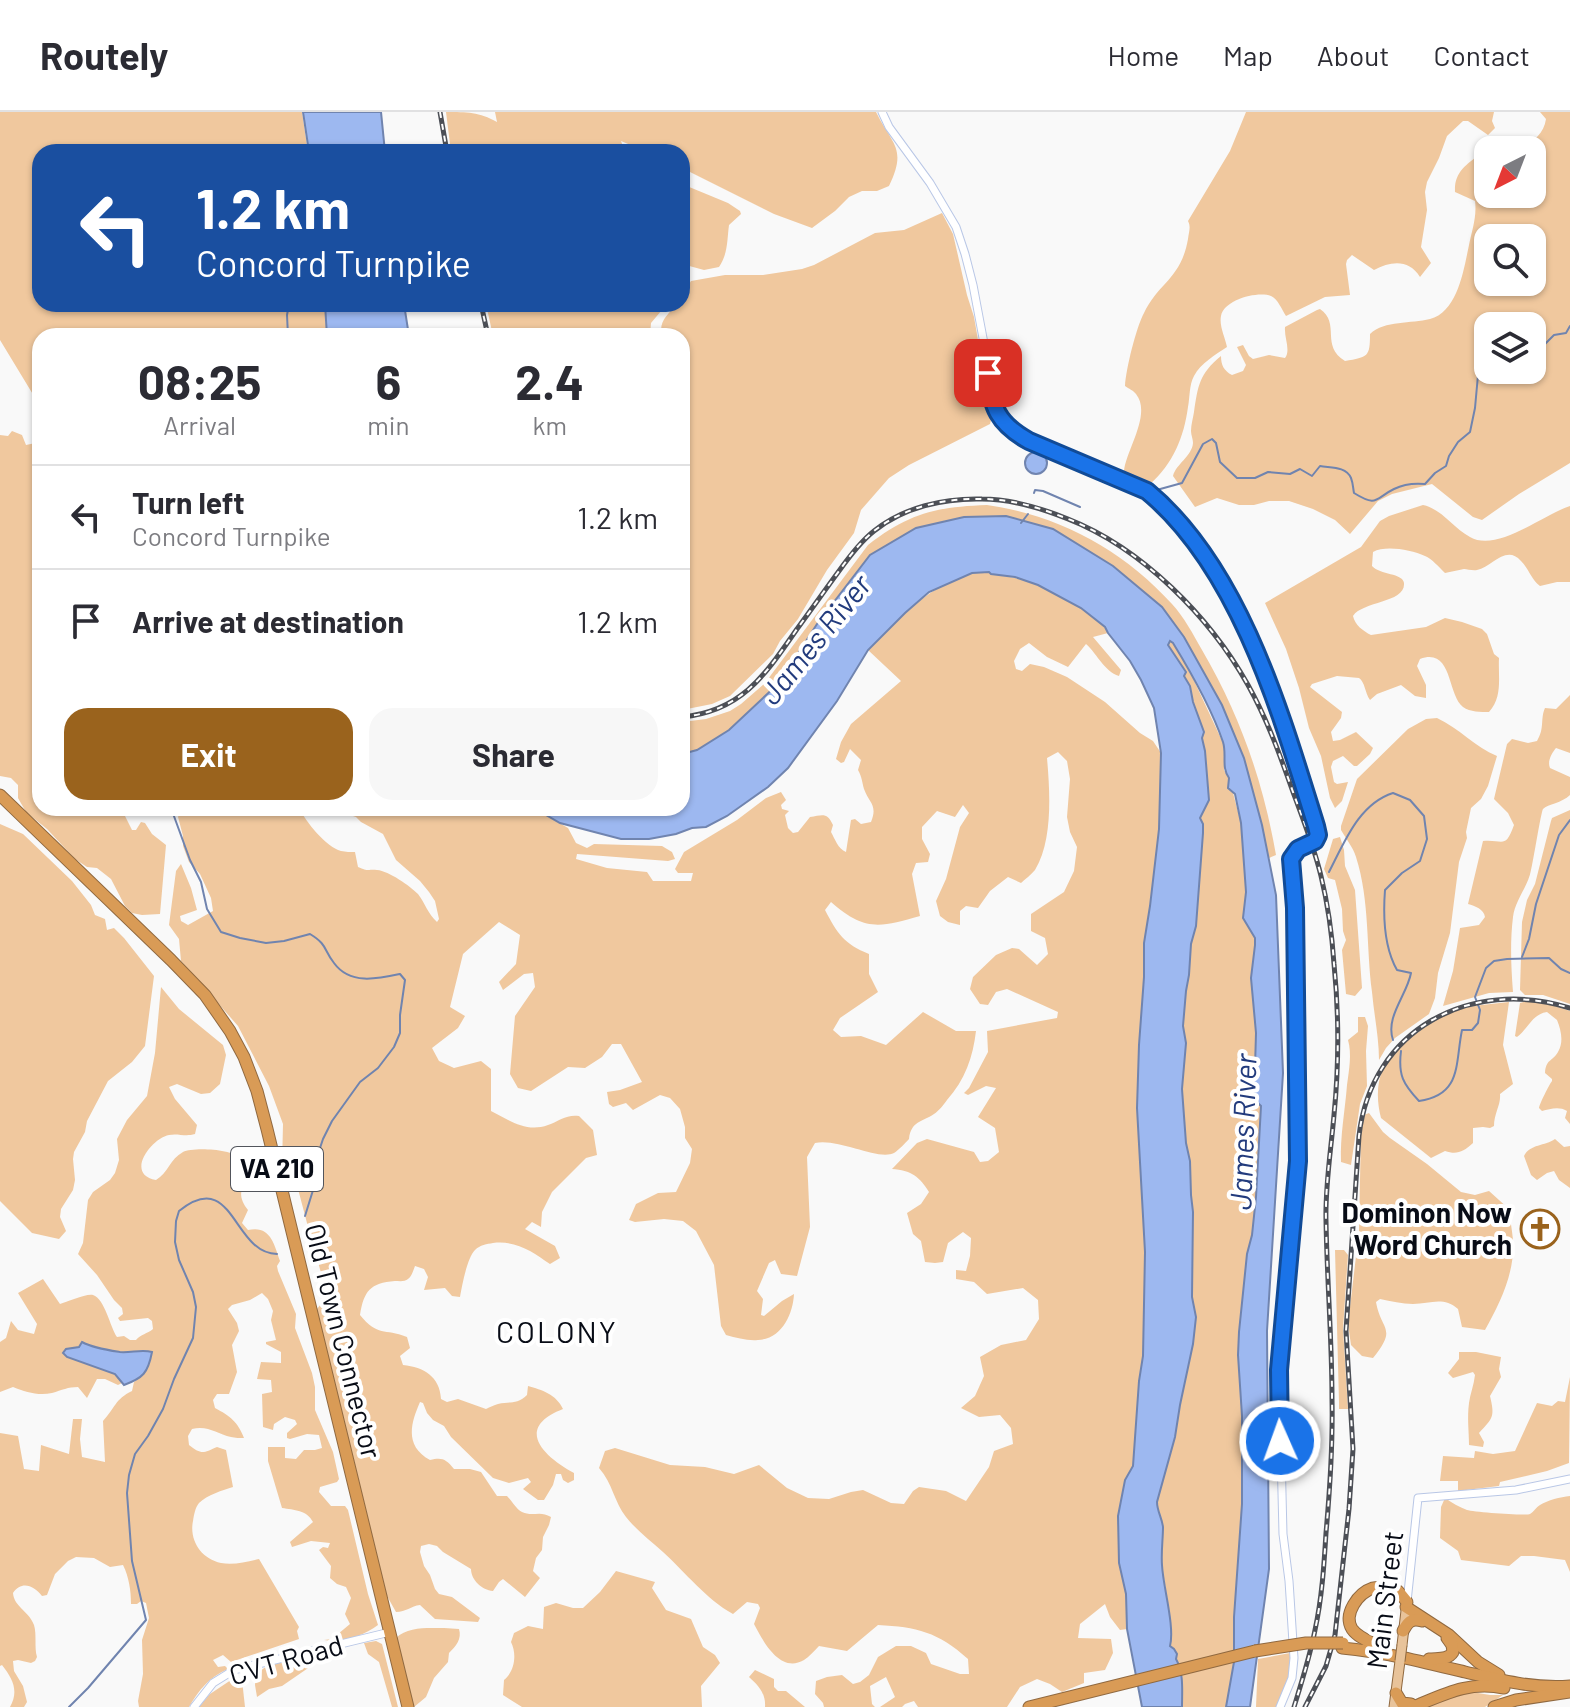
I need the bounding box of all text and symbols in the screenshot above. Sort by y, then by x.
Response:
text: Routely [40,32,168,78]
text: Home [1108,38,1179,72]
text: Map [1223,38,1273,72]
text: About [1317,38,1389,72]
text: Contact [1433,38,1530,72]
north arrow [1474,136,1546,208]
map controls [1474,136,1546,384]
text: 1.2 km [196,173,350,240]
icon: left [64,176,168,280]
button: search [1474,224,1546,296]
text: Concord Turnpike [196,241,471,284]
button: layers [1474,312,1546,384]
pin [954,339,1022,407]
icon: arrive [966,351,1010,395]
text: 08:25 [138,352,261,410]
text: 6 [375,352,401,410]
text: 2.4 [515,352,584,410]
text: Arrival [163,409,236,440]
text: min [367,409,409,440]
text: km [532,409,567,440]
text: Turn left [132,484,245,520]
icon: left [64,495,108,539]
text: 1.2 km [577,499,658,535]
text: Concord Turnpike [132,520,331,551]
water label: James River [751,566,878,711]
icon: arrive [64,599,108,643]
text: Arrive at destination [132,603,404,639]
text: 1.2 km [577,603,658,639]
button: Exit [64,708,353,800]
button: Share [369,708,658,800]
water label: James River [1221,1052,1263,1211]
road number: VA 210 [231,1147,323,1191]
place label: Dominon Now Word Church [1341,1195,1512,1261]
church icon: Dominon Now Word Church [1519,1208,1561,1250]
street label: Old Town Connector [298,1220,390,1462]
district label: COLONY [496,1313,618,1349]
position arrow [1238,1399,1322,1483]
street label: Main Street [1359,1529,1409,1671]
street label: CVT Road [225,1627,347,1691]

